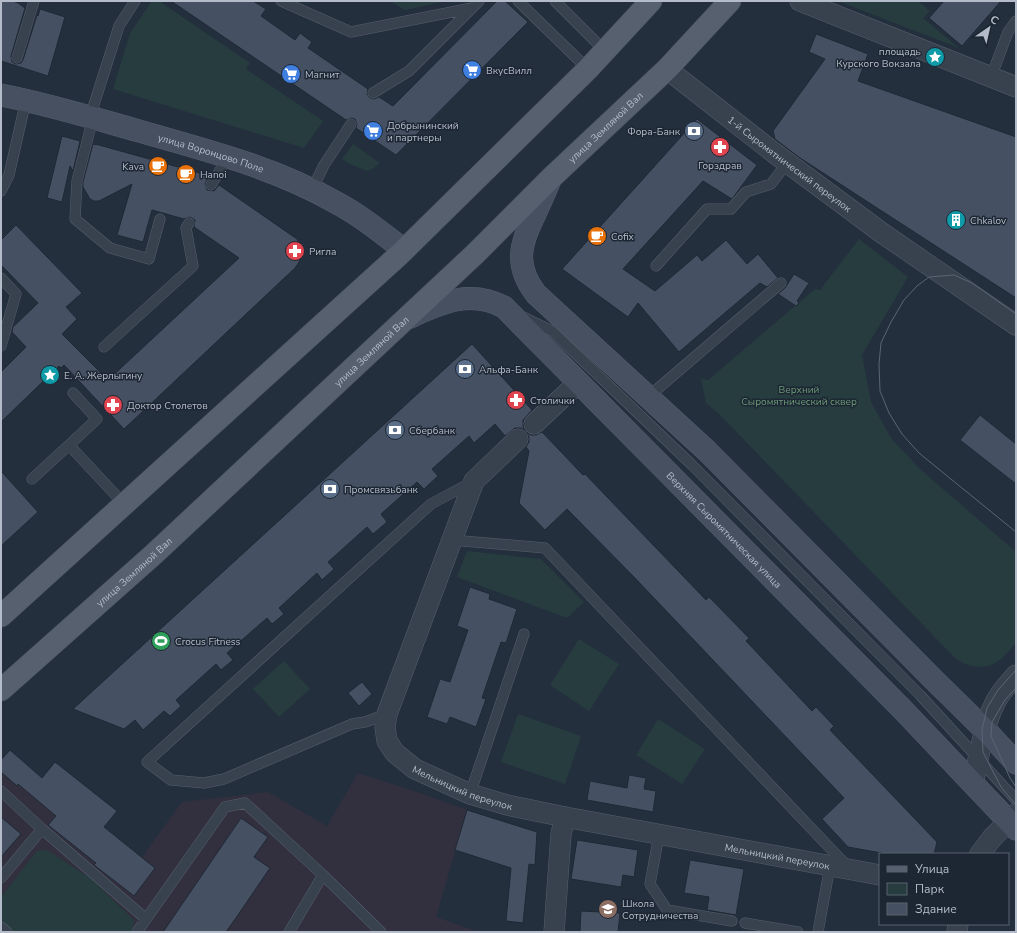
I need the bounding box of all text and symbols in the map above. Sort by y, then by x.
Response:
north arrow [969,8,1009,48]
text: С [987,12,1002,29]
place label: площадь Курского Вокзала [836,45,921,71]
place icon: площадь Курского Вокзала [924,46,946,68]
supermarket icon: ВкусВилл [461,59,483,81]
supermarket icon: Магнит [280,63,302,85]
place label: ВкусВилл [486,64,532,78]
place label: Магнит [305,68,340,82]
street label: улица Земляной Вал [565,89,646,166]
street label: 1-й Сыромятнический переулок [724,113,854,216]
place label: Добрынинский и партнеры [387,119,459,145]
supermarket icon: Добрынинский и партнеры [362,120,384,142]
bank icon: Фора-Банк [683,120,705,142]
place label: Фора-Банк [627,125,681,139]
street label: улица Воронцово Поле [156,131,266,177]
pharmacy icon: Горздрав [709,136,731,158]
cafe icon: Kava [147,155,169,177]
place label: Горздрав [698,159,742,173]
place label: Kava [122,160,144,174]
cafe icon: Hanoi [175,163,197,185]
place label: Hanoi [200,168,226,182]
building icon: Chkalov [945,209,967,231]
place label: Chkalov [970,214,1007,228]
cafe icon: Cofix [586,225,608,247]
place label: Cofix [611,230,634,244]
pharmacy icon: Ригла [284,240,306,262]
place label: Ригла [309,245,336,259]
street label: улица Земляной Вал [331,313,412,390]
bank icon: Альфа-Банк [454,358,476,380]
place label: Альфа-Банк [479,363,539,377]
place icon: Е. А. Жерлыгину [39,364,61,386]
place label: Е. А. Жерлыгину [64,369,143,383]
park label: Верхний Сыромятнический сквер [741,383,857,409]
pharmacy icon: Столички [505,389,527,411]
pharmacy icon: Доктор Столетов [102,394,124,416]
place label: Столички [530,394,575,408]
place label: Доктор Столетов [127,399,208,413]
bank icon: Сбербанк [384,419,406,441]
place label: Сбербанк [409,424,456,438]
street label: Верхняя Сыромятническая улица [663,469,784,592]
bank icon: Промсвязьбанк [319,478,341,500]
place label: Промсвязьбанк [344,483,419,497]
street label: улица Земляной Вал [93,534,176,610]
sports icon: Crocus Fitness [150,630,172,652]
place label: Crocus Fitness [175,635,241,649]
street label: Мельницкий переулок [410,763,514,814]
street label: Мельницкий переулок [723,841,832,874]
legend [879,853,1009,925]
text: Улица [914,861,949,877]
text: Парк [915,881,945,897]
place label: Школа Сотрудничества [622,897,698,923]
school or university icon: Школа Сотрудничества [597,898,619,920]
text: Здание [915,901,957,917]

